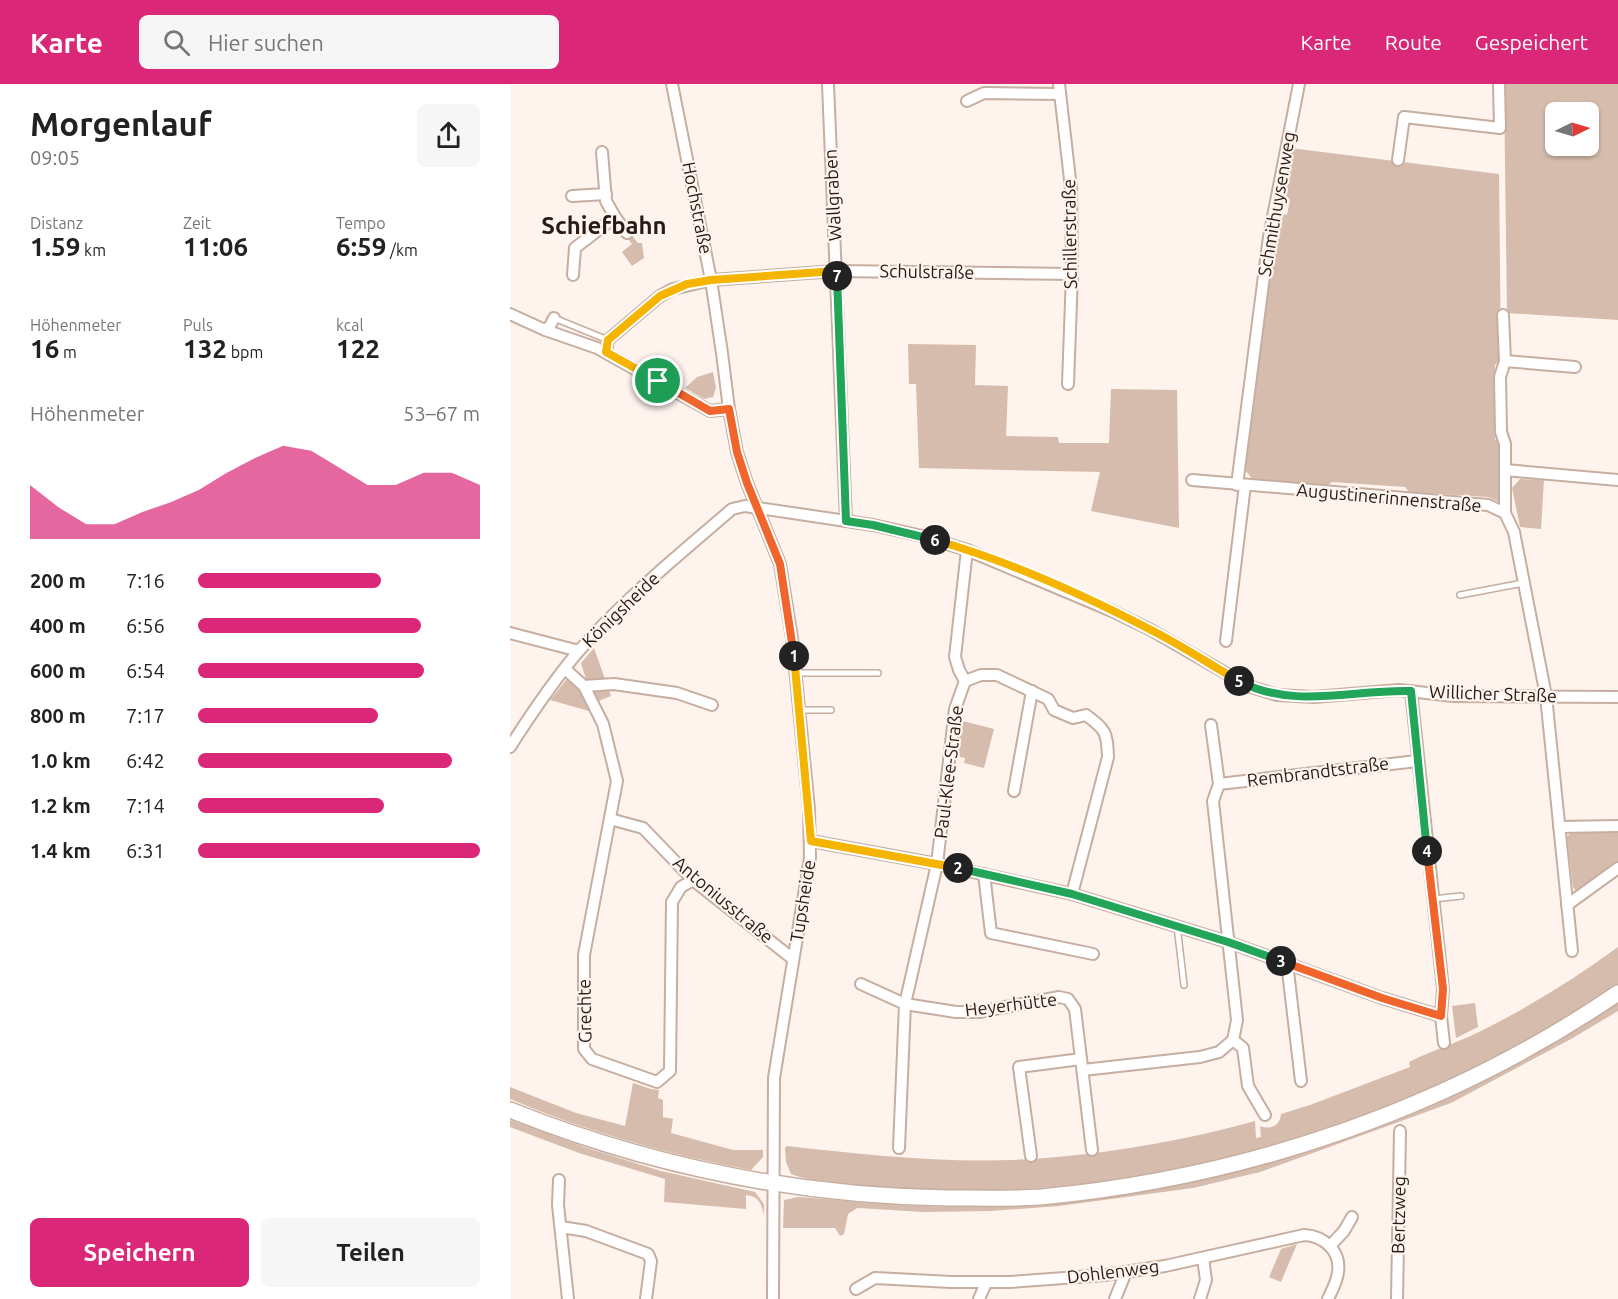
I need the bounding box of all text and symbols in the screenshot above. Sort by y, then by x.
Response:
search box [139,15,559,69]
icon: search [160,26,193,59]
text: Karte [30,27,103,58]
text: Hier suchen [208,30,324,55]
text: Karte [1300,30,1352,54]
text: Route [1385,30,1442,54]
text: Gespeichert [1475,30,1588,54]
north arrow [1545,102,1599,156]
map controls [1545,102,1599,156]
button: share [417,104,480,167]
text: Morgenlauf [30,105,212,142]
street label: Schmithuysenweg [1253,130,1299,278]
text: 09:05 [30,146,80,169]
street label: Wallgraben [820,149,844,242]
street label: Hochstraße [679,160,717,256]
street label: Schillerstraße [1058,179,1080,289]
district label: Schiefbahn [541,212,667,239]
text: Distanz [30,214,83,232]
text: Zeit [183,214,211,232]
text: Tempo [336,214,386,232]
text: 1.59 [30,232,80,261]
text: 11:06 [183,232,248,261]
text: 6:59 [336,232,386,261]
text: km [80,241,106,259]
text: /km [386,241,418,259]
street label: Schulstraße [879,260,975,282]
pin: 7 [822,261,852,291]
text: 7 [832,267,842,285]
text: Höhenmeter [30,316,121,334]
text: Puls [183,316,213,334]
text: kcal [336,316,364,334]
text: 16 [30,334,59,363]
text: 132 [183,334,227,363]
text: 122 [336,334,380,363]
text: m [59,343,77,361]
text: bpm [227,343,263,361]
pin [632,355,683,406]
icon: arrive [641,364,674,397]
text: Höhenmeter [30,402,144,425]
text: 53–67 m [403,402,480,425]
street label: Augustinerinnenstraße [1296,479,1482,515]
pin: 6 [920,525,950,555]
text: 6 [930,531,940,549]
street label: Königsheide [578,568,663,651]
text: 200 m [30,569,86,592]
text: 7:16 [126,569,165,592]
text: 400 m [30,614,86,637]
text: 6:56 [126,614,165,637]
pin: 1 [779,641,809,671]
text: 1 [789,647,799,665]
text: 600 m [30,659,86,682]
text: 6:54 [126,659,165,682]
pin: 5 [1224,666,1254,696]
text: 5 [1234,672,1244,690]
street label: Willicher Straße [1429,681,1557,705]
text: 800 m [30,704,86,727]
text: 7:17 [126,704,165,727]
street label: Paul-Klee-Straße [930,704,966,840]
text: 1.0 km [30,749,91,772]
text: 6:42 [126,749,165,772]
street label: Rembrandtstraße [1246,752,1390,790]
text: 1.2 km [30,794,91,817]
text: 7:14 [126,794,165,817]
pin: 4 [1412,836,1442,866]
text: 1.4 km [30,839,91,862]
text: 6:31 [126,839,165,862]
text: 4 [1422,842,1432,860]
street label: Antoniusstraße [670,852,778,947]
pin: 2 [943,853,973,883]
street label: Tupsheide [786,858,818,943]
text: 2 [953,859,963,877]
pin: 3 [1266,946,1296,976]
text: 3 [1276,952,1286,970]
street label: Grechte [573,979,595,1043]
street label: Heyerhütte [964,988,1058,1020]
street label: Bertzweg [1387,1176,1409,1254]
button: Speichern [30,1218,249,1287]
button: Teilen [261,1218,480,1287]
street label: Dohlenweg [1066,1255,1160,1287]

